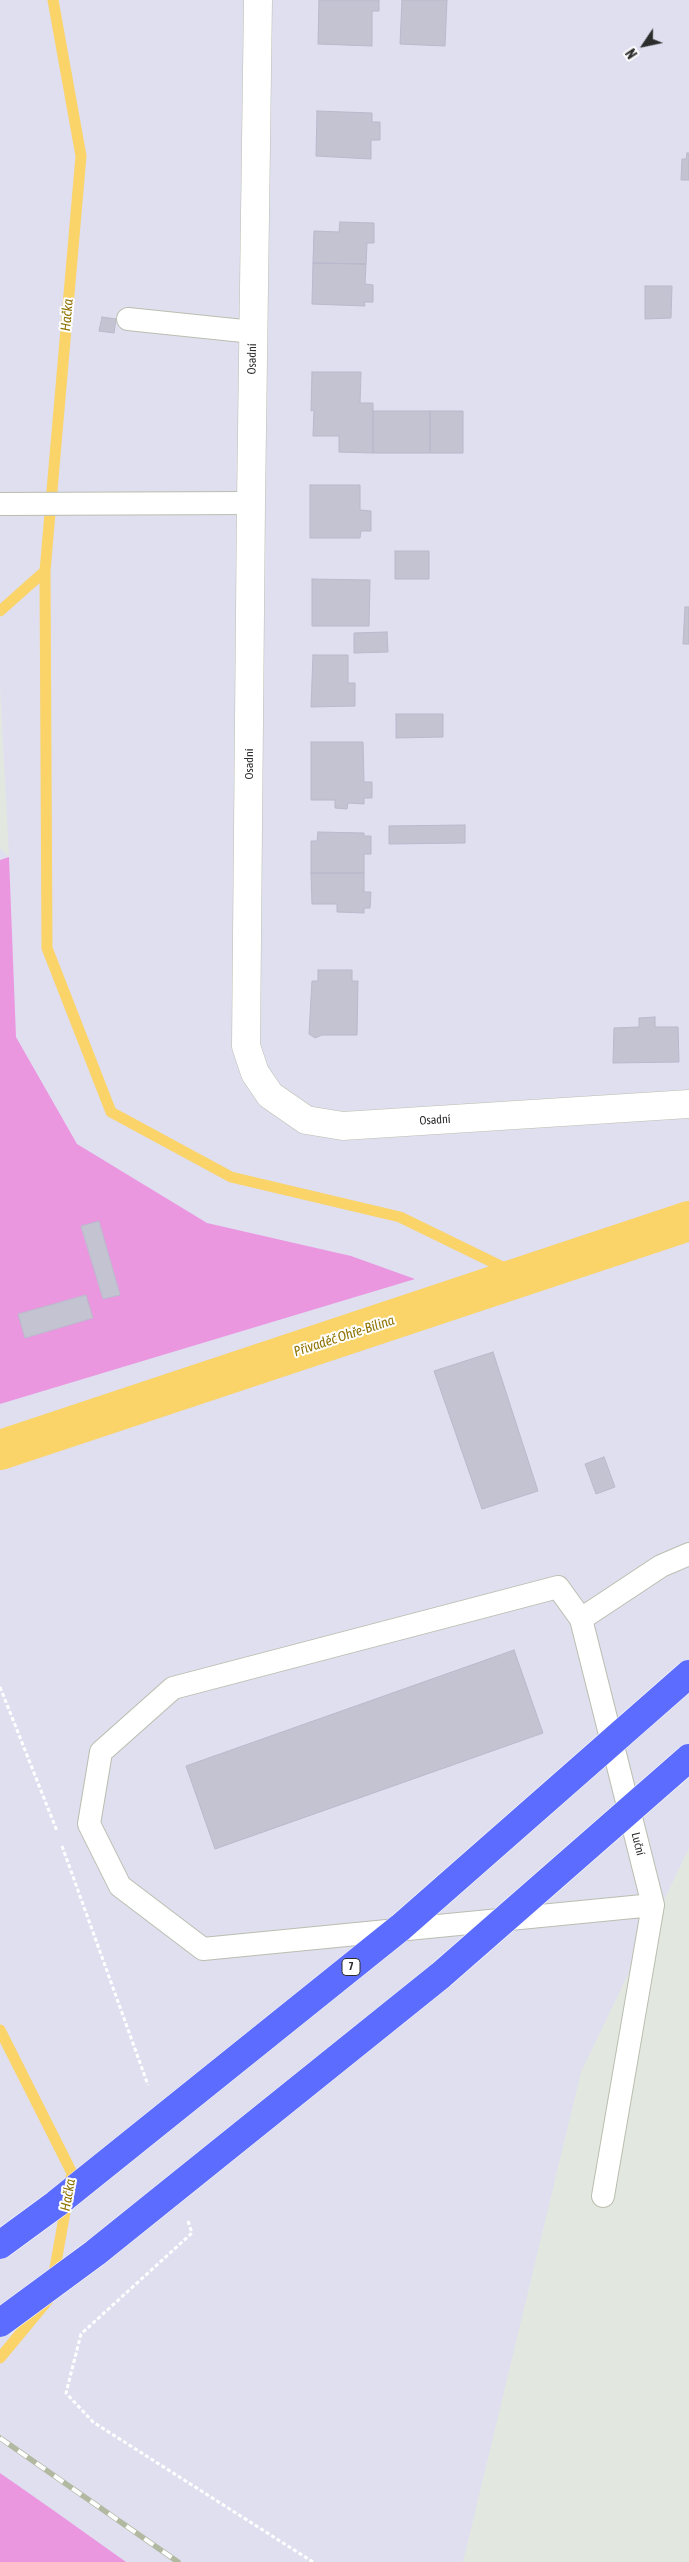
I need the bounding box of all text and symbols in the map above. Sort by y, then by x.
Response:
north arrow [619,20,669,70]
text: N [623,45,641,61]
water label: Hačka [57,298,77,332]
street label: Osadní [245,343,259,375]
street label: Osadní [242,748,256,780]
street label: Osadní [419,1112,451,1128]
water label: Přivaděč Ohře-Bílina [292,1312,396,1360]
street label: Luční [628,1831,648,1857]
road number: 7 [342,1958,360,1975]
water label: Hačka [57,2178,79,2212]

